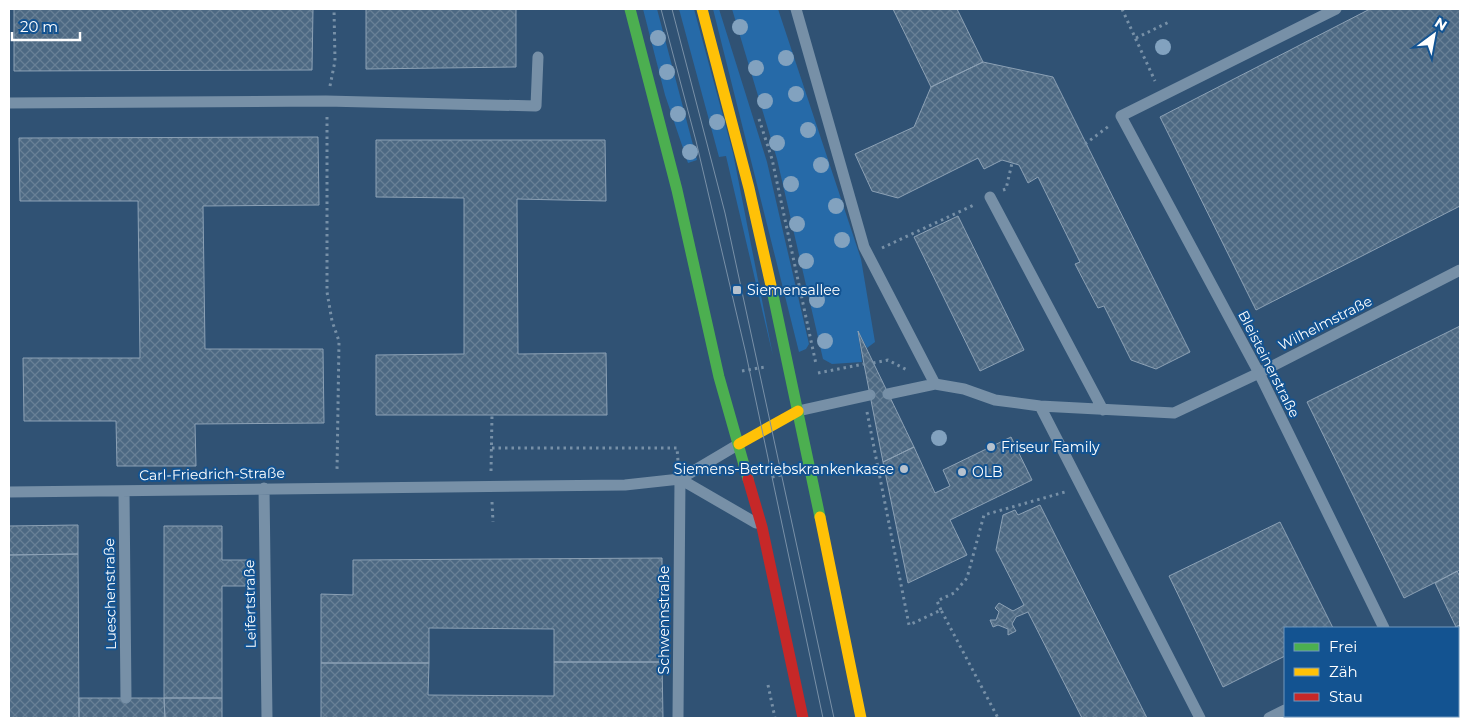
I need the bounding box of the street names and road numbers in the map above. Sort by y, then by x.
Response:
street label: Wilhelmstraße [1275,292,1375,354]
street label: Bleisteinerstraße [1234,307,1304,421]
street label: Carl-Friedrich-Straße [139,464,285,484]
street label: Lueschenstraße [100,538,120,650]
street label: Leifertstraße [240,560,260,648]
street label: Schwennstraße [655,566,673,674]

